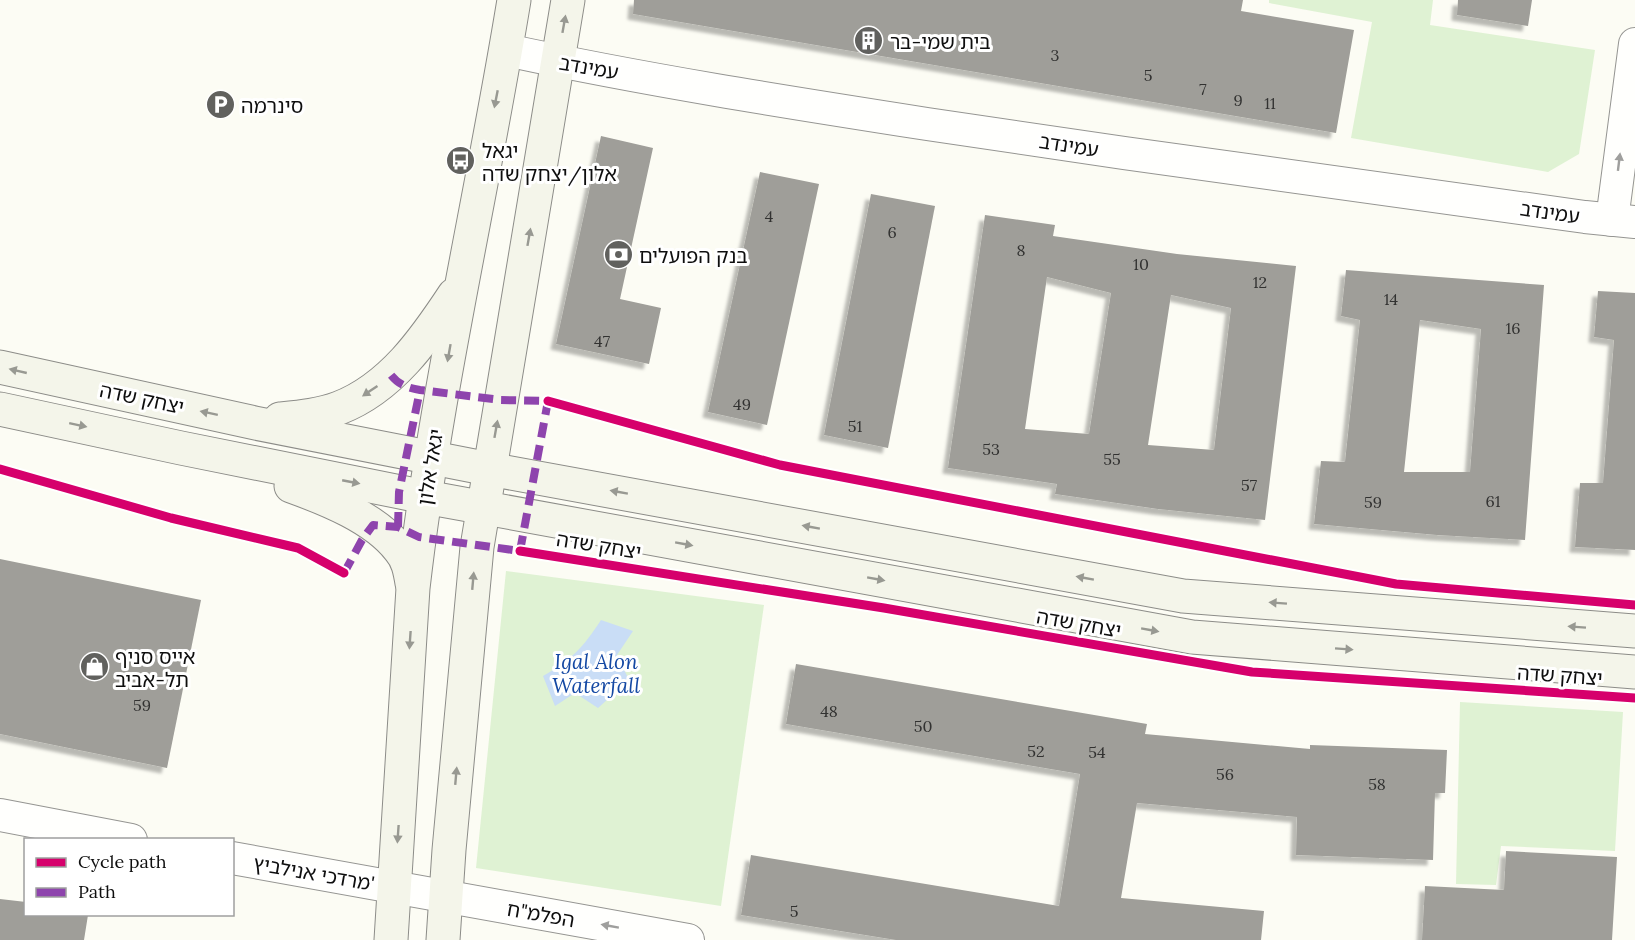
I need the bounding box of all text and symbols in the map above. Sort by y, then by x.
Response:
one-way arrow [560,14,569,33]
building icon: בית שמי-בר [853,25,885,57]
place label: בית שמי-בר [890,29,991,54]
house number: 3 [1051,45,1060,65]
street label: עמינדב [557,49,621,85]
house number: 5 [1144,65,1152,85]
house number: 7 [1199,79,1207,99]
parking icon: סינרמה [204,89,236,121]
one-way arrow [491,90,500,109]
house number: 9 [1233,90,1243,110]
place label: סינרמה [241,93,303,118]
house number: 11 [1264,93,1276,113]
street label: עמינדב [1037,128,1101,162]
place label: יגאל אלון/יצחק שדה [482,138,617,187]
bus stop icon: יגאל אלון/יצחק שדה [445,145,477,177]
one-way arrow [1615,152,1624,171]
street label: עמינדב [1519,195,1581,229]
house number: 4 [765,206,774,226]
house number: 6 [887,222,897,242]
one-way arrow [524,227,533,246]
bank icon: בנק הפועלים [602,239,634,271]
house number: 8 [1017,240,1026,260]
place label: בנק הפועלים [639,243,748,268]
house number: 10 [1133,254,1149,274]
house number: 12 [1253,272,1267,292]
house number: 14 [1384,289,1399,309]
house number: 16 [1505,318,1521,338]
house number: 47 [594,331,611,351]
one-way arrow [444,343,453,362]
one-way arrow [9,366,28,375]
street label: יצחק שדה [98,377,186,419]
one-way arrow [361,385,378,396]
house number: 49 [733,394,751,414]
one-way arrow [199,408,218,417]
house number: 51 [848,416,862,436]
one-way arrow [492,419,501,438]
one-way arrow [69,421,87,431]
street label: יגאל אלון [412,427,448,507]
house number: 53 [982,439,1000,459]
house number: 55 [1103,449,1121,469]
house number: 57 [1241,475,1258,495]
one-way arrow [342,478,361,487]
one-way arrow [610,487,629,496]
house number: 61 [1485,491,1501,511]
house number: 59 [1364,492,1382,512]
one-way arrow [802,522,821,531]
street label: יצחק שדה [555,526,643,564]
one-way arrow [675,539,694,548]
one-way arrow [468,572,478,591]
one-way arrow [1075,573,1094,582]
one-way arrow [867,575,886,584]
one-way arrow [1268,598,1287,608]
street label: יצחק שדה [1035,603,1123,643]
one-way arrow [1567,622,1586,631]
one-way arrow [1141,626,1160,635]
one-way arrow [406,630,415,649]
place label: אייס סניף תל-אביב [115,644,195,692]
one-way arrow [1335,645,1354,654]
water label: Igal Alon Waterfall [552,648,640,699]
shop icon: אייס סניף תל-אביב [78,651,110,683]
street label: יצחק שדה [1516,660,1604,690]
house number: 59 [133,695,151,715]
house number: 48 [820,701,838,721]
house number: 50 [914,716,932,736]
house number: 52 [1027,741,1045,761]
house number: 54 [1088,742,1106,762]
house number: 56 [1216,764,1234,784]
one-way arrow [451,766,461,785]
house number: 58 [1368,774,1386,794]
one-way arrow [393,825,403,844]
legend [24,838,234,916]
text: Cycle path [78,850,167,873]
street label: מרדכי אנילביץ' [251,850,377,896]
text: Path [78,880,116,903]
street label: הפלמ"ח [505,896,577,932]
house number: 5 [790,901,798,921]
one-way arrow [600,921,619,930]

